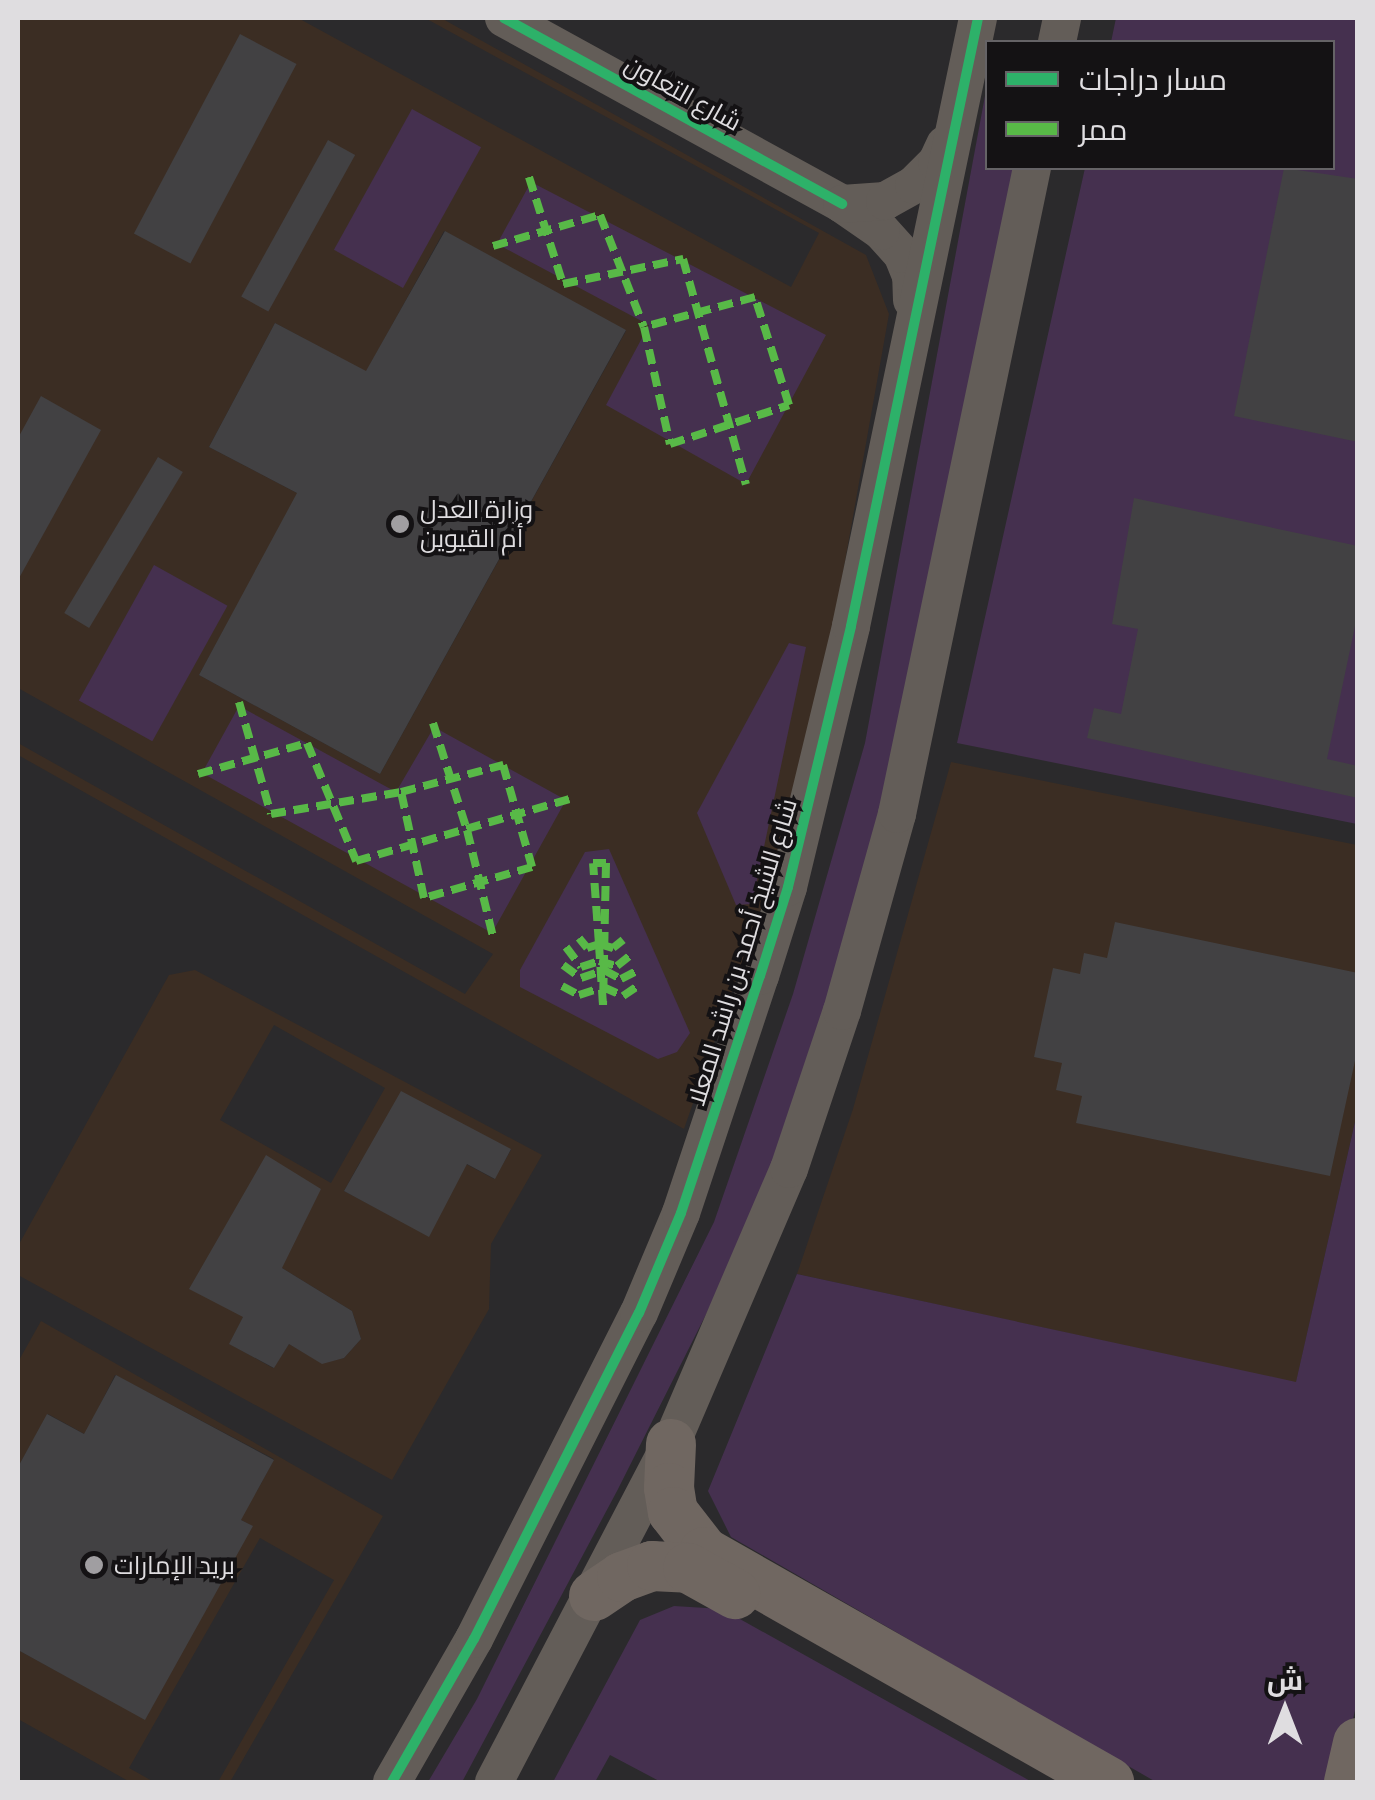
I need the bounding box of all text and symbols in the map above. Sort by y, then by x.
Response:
legend [985,40,1335,170]
street label: شارع التعاون [620,49,746,137]
text: مسار دراجات [1079,56,1227,102]
text: ممر [1079,106,1128,152]
place label: وزارة العدل أم القيوين [420,495,533,554]
marker: وزارة العدل أم القيوين [389,513,411,535]
street label: شارع الشيخ أحمد بن راشد المعلا [681,795,803,1109]
place label: بريد الإمارات [114,1550,235,1580]
marker: بريد الإمارات [83,1554,105,1576]
text: ش [1267,1658,1303,1701]
north arrow [1235,1660,1335,1760]

